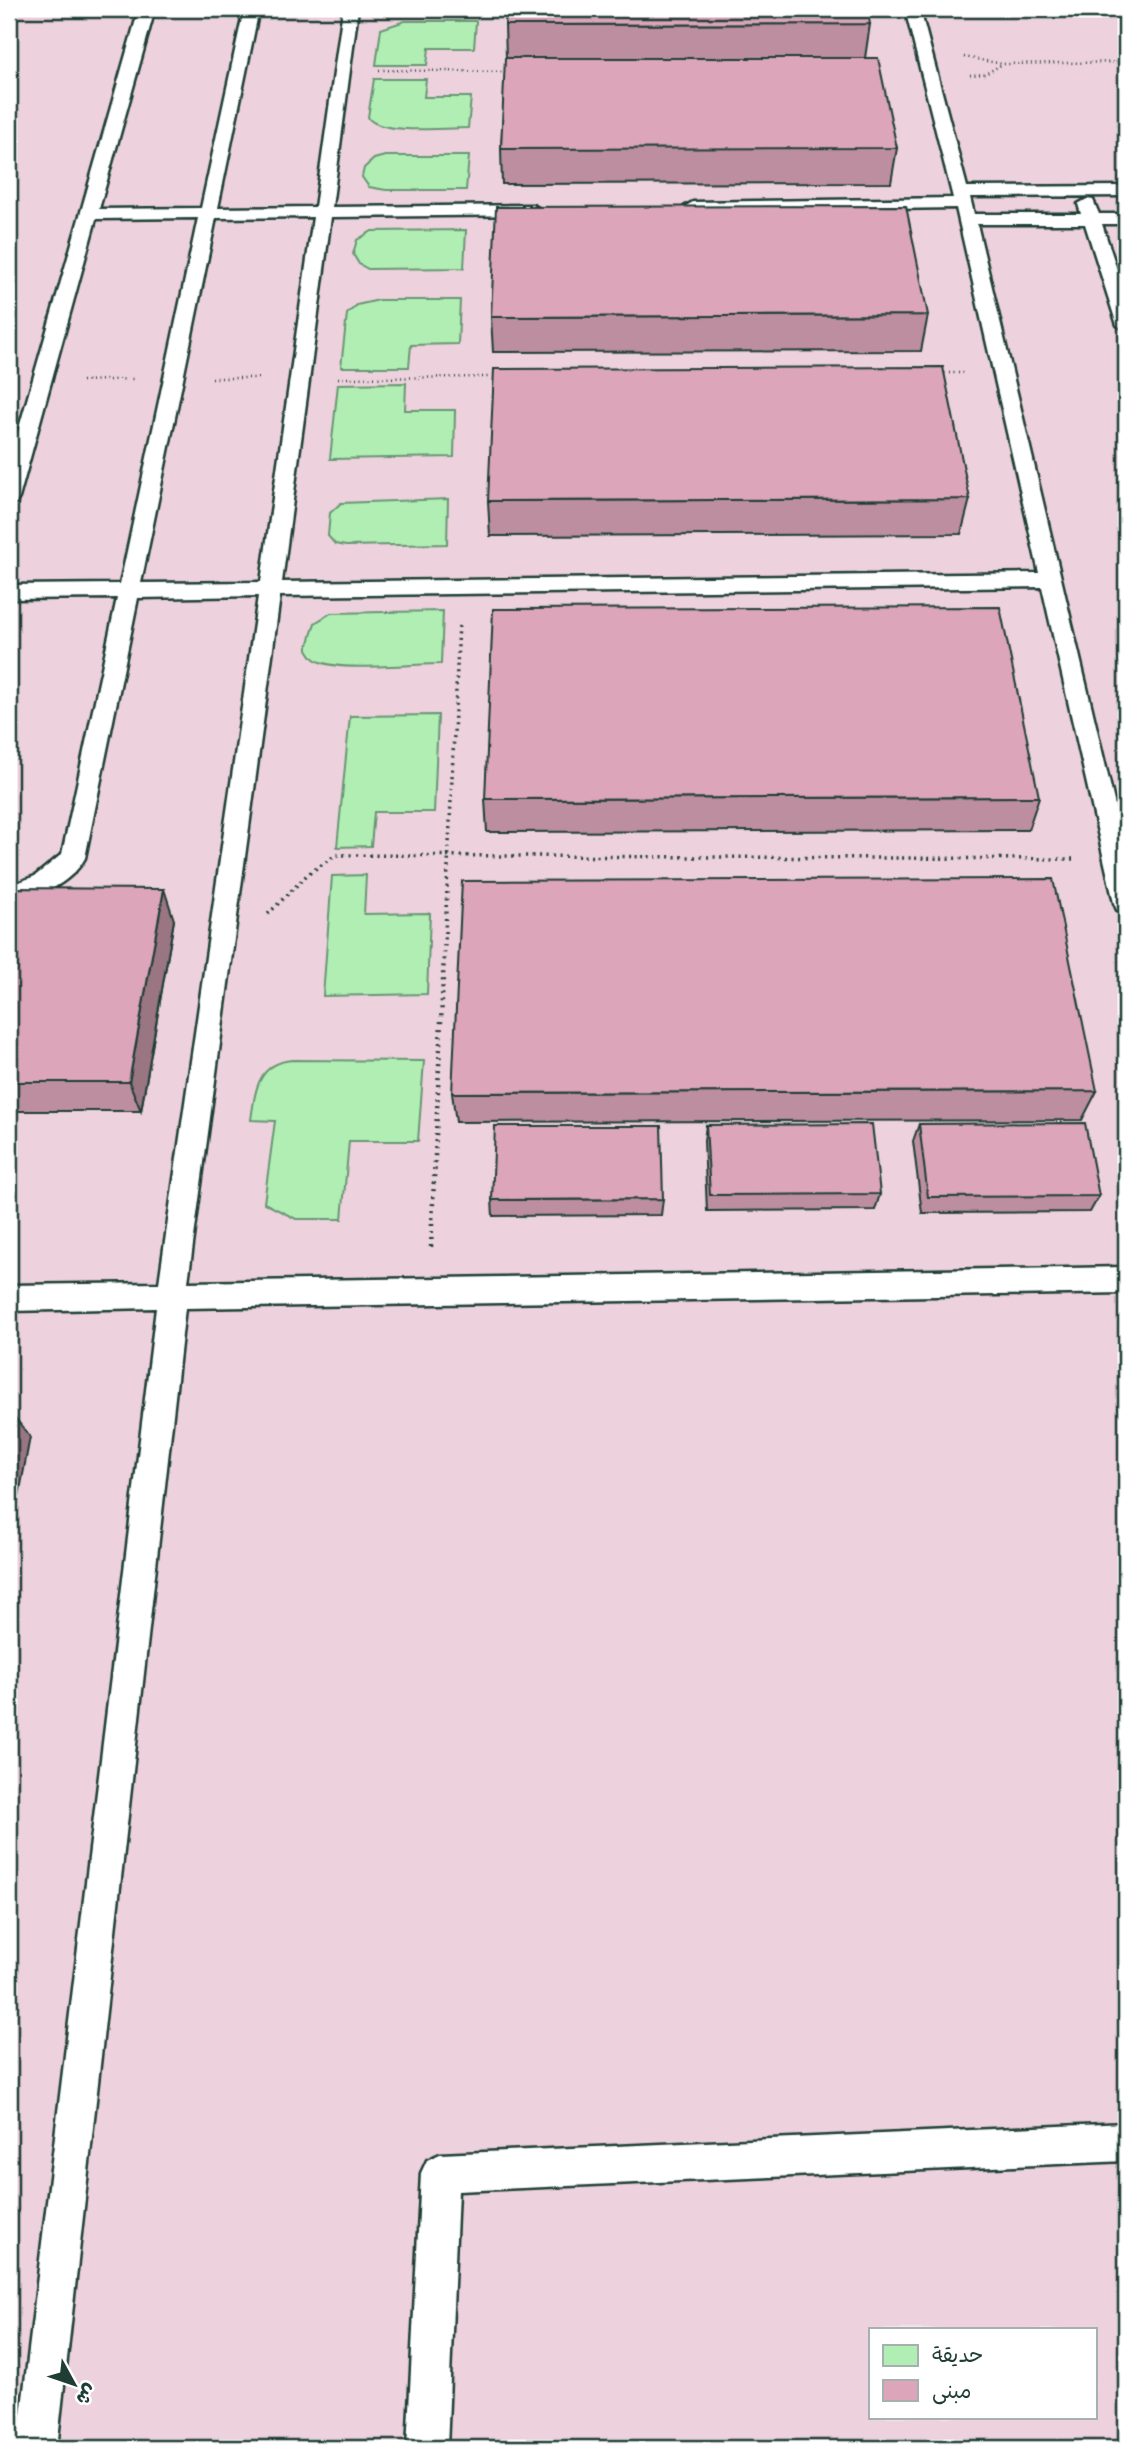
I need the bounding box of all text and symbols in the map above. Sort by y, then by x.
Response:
legend [869,2328,1096,2418]
text: حديقة [932,2342,983,2367]
north arrow [38,2348,108,2418]
text: مبنى [932,2378,971,2405]
text: ش [71,2379,102,2410]

